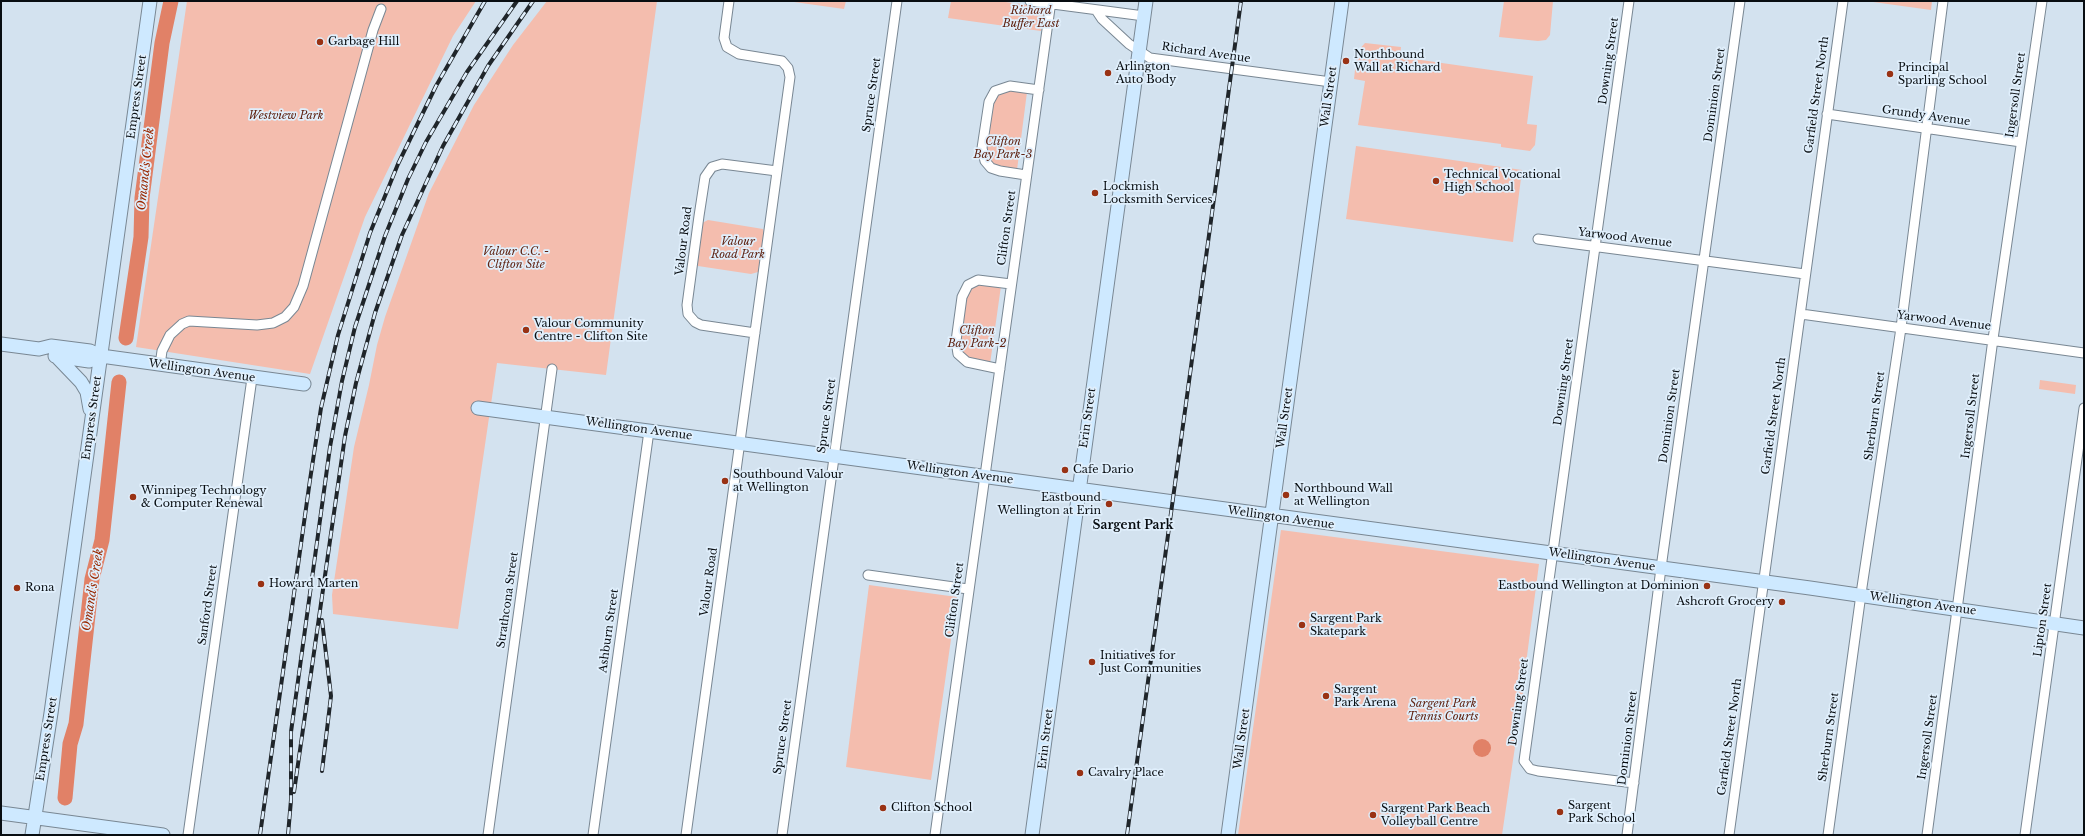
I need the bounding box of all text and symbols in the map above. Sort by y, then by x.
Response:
park label: Richard Buffer East [1002,4,1060,30]
street label: Downing Street [1596,17,1622,105]
place label: Garbage Hill [328,35,399,49]
street label: Garfield Street North [1802,35,1832,155]
marker: Garbage Hill [315,37,325,47]
street label: Richard Avenue [1161,40,1251,66]
street label: Dominion Street [1702,47,1728,143]
place label: Northbound Wall at Richard [1354,48,1440,74]
street label: Ingersoll Street [2003,52,2029,138]
street label: Empress Street [125,54,149,140]
marker: Northbound Wall at Richard [1341,56,1351,66]
street label: Spruce Street [860,57,884,133]
place label: Arlington Auto Body [1116,60,1176,86]
place label: Principal Sparling School [1898,61,1987,87]
street label: Wall Street [1318,66,1340,128]
marker: Arlington Auto Body [1103,68,1113,78]
marker: Principal Sparling School [1885,69,1895,79]
street label: Grundy Avenue [1881,103,1971,129]
park label: Westview Park [249,109,323,123]
water label: Omand's Creek [134,127,158,211]
park label: Clifton Bay Park-3 [974,135,1032,161]
place label: Technical Vocational High School [1444,168,1561,194]
marker: Technical Vocational High School [1431,176,1441,186]
place label: Lockmish Locksmith Services [1103,180,1213,206]
marker: Lockmish Locksmith Services [1090,188,1100,198]
street label: Clifton Street [995,190,1019,266]
street label: Valour Road [673,206,695,276]
street label: Yarwood Avenue [1577,226,1673,250]
park label: Valour Road Park [711,235,765,261]
park label: Valour C.C. - Clifton Site [483,245,549,271]
street label: Yarwood Avenue [1896,309,1992,333]
place label: Valour Community Centre - Clifton Site [534,317,648,343]
park label: Clifton Bay Park-2 [948,324,1006,350]
marker: Valour Community Centre - Clifton Site [521,325,531,335]
street label: Downing Street [1551,338,1577,426]
street label: Garfield Street North [1759,356,1789,476]
street label: Wellington Avenue [148,357,256,385]
street label: Dominion Street [1657,368,1683,464]
street label: Sherburn Street [1862,371,1888,461]
street label: Ingersoll Street [1959,373,1983,459]
street label: Empress Street [80,375,104,461]
street label: Spruce Street [815,378,839,454]
street label: Erin Street [1077,387,1099,449]
street label: Wall Street [1274,387,1296,449]
street label: Wellington Avenue [585,415,693,443]
street label: Wellington Avenue [906,459,1014,487]
place label: Cafe Dario [1073,463,1134,477]
marker: Cafe Dario [1060,465,1070,475]
place label: Southbound Valour at Wellington [733,468,843,494]
marker: Southbound Valour at Wellington [720,476,730,486]
place label: Northbound Wall at Wellington [1294,482,1393,508]
place label: Winnipeg Technology & Computer Renewal [141,484,267,510]
marker: Northbound Wall at Wellington [1281,490,1291,500]
place label: Eastbound Wellington at Erin [997,491,1101,517]
marker: Winnipeg Technology & Computer Renewal [128,492,138,502]
marker: Eastbound Wellington at Erin [1104,499,1114,509]
street label: Wellington Avenue [1227,504,1335,532]
district label: Sargent Park [1093,519,1173,533]
street label: Wellington Avenue [1548,546,1656,574]
street label: Valour Road [698,547,720,617]
water label: Omand's Creek [79,548,107,632]
street label: Strathcona Street [495,551,521,649]
street label: Clifton Street [943,562,967,638]
street label: Sanford Street [196,564,220,646]
place label: Howard Marten [269,577,358,591]
marker: Howard Marten [256,579,266,589]
place label: Eastbound Wellington at Dominion [1498,579,1699,593]
place label: Rona [25,581,54,595]
marker: Eastbound Wellington at Dominion [1702,581,1712,591]
street label: Lipton Street [2031,582,2055,658]
marker: Rona [12,583,22,593]
street label: Ashburn Street [597,588,621,674]
street label: Wellington Avenue [1869,590,1977,618]
place label: Ashcroft Grocery [1677,595,1774,609]
marker: Ashcroft Grocery [1777,597,1787,607]
place label: Sargent Park Skatepark [1310,612,1382,638]
marker: Sargent Park Skatepark [1297,620,1307,630]
place label: Initiatives for Just Communities [1100,649,1201,675]
marker: Initiatives for Just Communities [1087,657,1097,667]
street label: Downing Street [1506,658,1532,746]
street label: Garfield Street North [1715,677,1745,797]
place label: Sargent Park Arena [1334,683,1396,709]
street label: Dominion Street [1616,690,1640,786]
marker: Sargent Park Arena [1321,691,1331,701]
street label: Sherburn Street [1816,692,1842,782]
street label: Ingersoll Street [1915,694,1941,780]
street label: Empress Street [34,696,60,782]
park label: Sargent Park Tennis Courts [1408,697,1478,723]
street label: Spruce Street [771,699,795,775]
street label: Erin Street [1036,708,1056,770]
street label: Wall Street [1231,708,1253,770]
place label: Cavalry Place [1088,766,1164,780]
marker: Cavalry Place [1075,768,1085,778]
place label: Sargent Park School [1568,799,1635,825]
place label: Clifton School [891,801,972,815]
place label: Sargent Park Beach Volleyball Centre [1381,802,1490,828]
marker: Clifton School [878,803,888,813]
marker: Sargent Park School [1555,807,1565,817]
marker: Sargent Park Beach Volleyball Centre [1368,810,1378,820]

